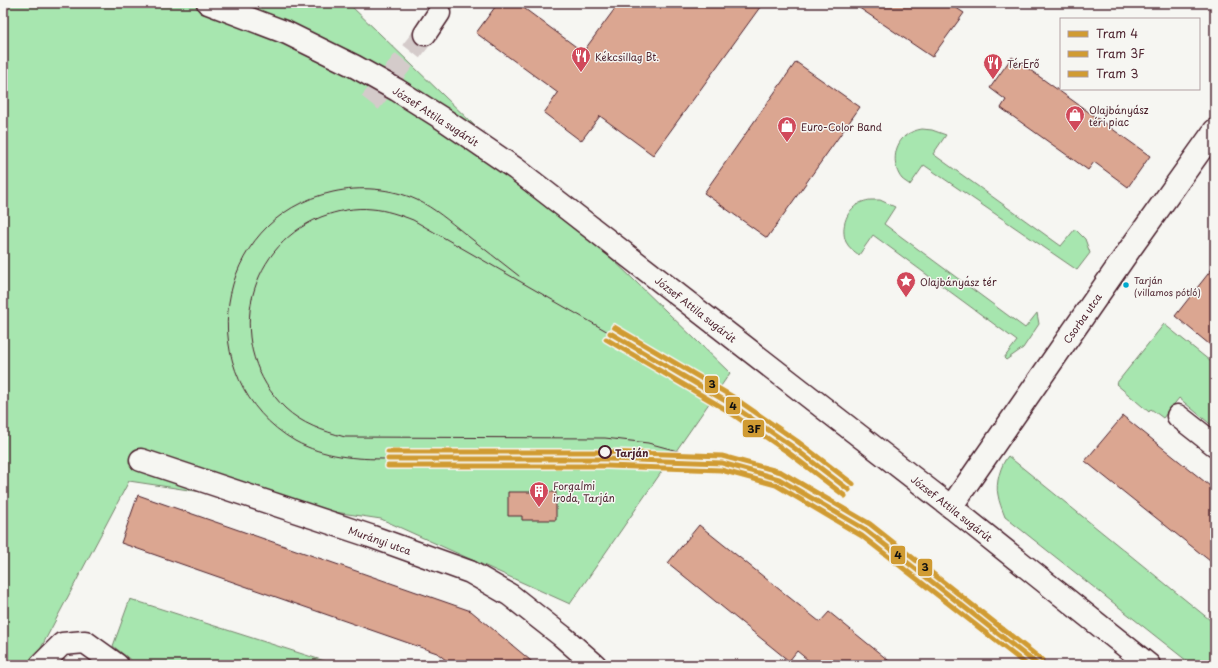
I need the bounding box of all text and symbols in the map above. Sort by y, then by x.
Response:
legend [1060,18,1200,90]
text: Tram 4 [1096,24,1138,42]
text: Tram 3F [1096,44,1145,62]
restaurant icon: Kékcsillag Bt. [570,45,592,73]
place label: Kékcsillag Bt. [595,49,659,64]
restaurant icon: TérErő [982,52,1004,80]
place label: TérErő [1007,56,1040,71]
text: Tram 3 [1096,64,1138,82]
street label: József Attila sugárút [390,83,482,149]
place label: Olajbányász téri piac [1089,102,1149,129]
shop icon: Olajbányász téri piac [1064,104,1086,132]
shop icon: Euro-Color Band [776,115,798,143]
place label: Euro-Color Band [801,119,882,134]
place icon: Olajbányász tér [895,270,917,298]
street label: József Attila sugárút [652,272,740,346]
place label: Tarján (villamos pótló) [1134,273,1201,299]
place label: Olajbányász tér [920,274,997,290]
marker: Tarján (villamos pótló) [1121,280,1131,290]
street label: Csorba utca [1059,289,1105,346]
line badge: 3 [704,375,719,394]
text: 3 [708,375,716,392]
line badge: 4 [725,396,741,415]
text: 4 [729,397,737,414]
line badge: 3F [742,419,765,438]
text: 3F [747,420,761,437]
marker: Tarján [598,445,612,459]
place label: Tarján [615,445,648,460]
street label: József Attila sugárút [908,471,996,545]
place label: Forgalmi iroda, Tarján [553,478,615,505]
building icon: Forgalmi iroda, Tarján [528,480,550,508]
street label: Murányi utca [347,522,414,558]
line badge: 4 [890,545,906,565]
text: 4 [894,546,902,563]
line badge: 3 [917,558,933,577]
text: 3 [921,558,929,575]

